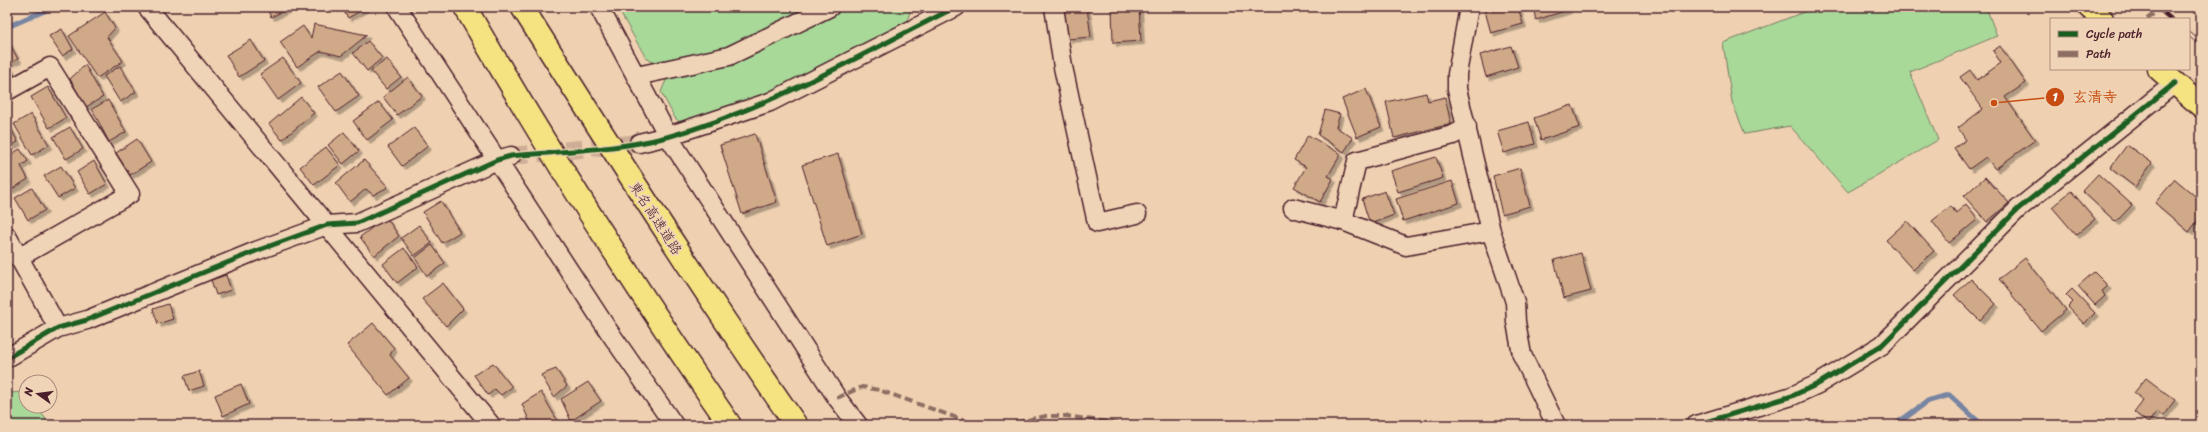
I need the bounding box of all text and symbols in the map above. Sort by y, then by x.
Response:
legend [2050,18,2190,70]
text: Cycle path [2086,23,2142,45]
text: Path [2086,43,2111,65]
callout: 玄清寺 [2045,83,2126,110]
text: 玄清寺 [2072,84,2118,110]
text: 1 [2052,86,2058,108]
street label: 東名高速道路 [622,176,689,260]
north arrow [18,374,58,414]
text: N [18,385,39,399]

